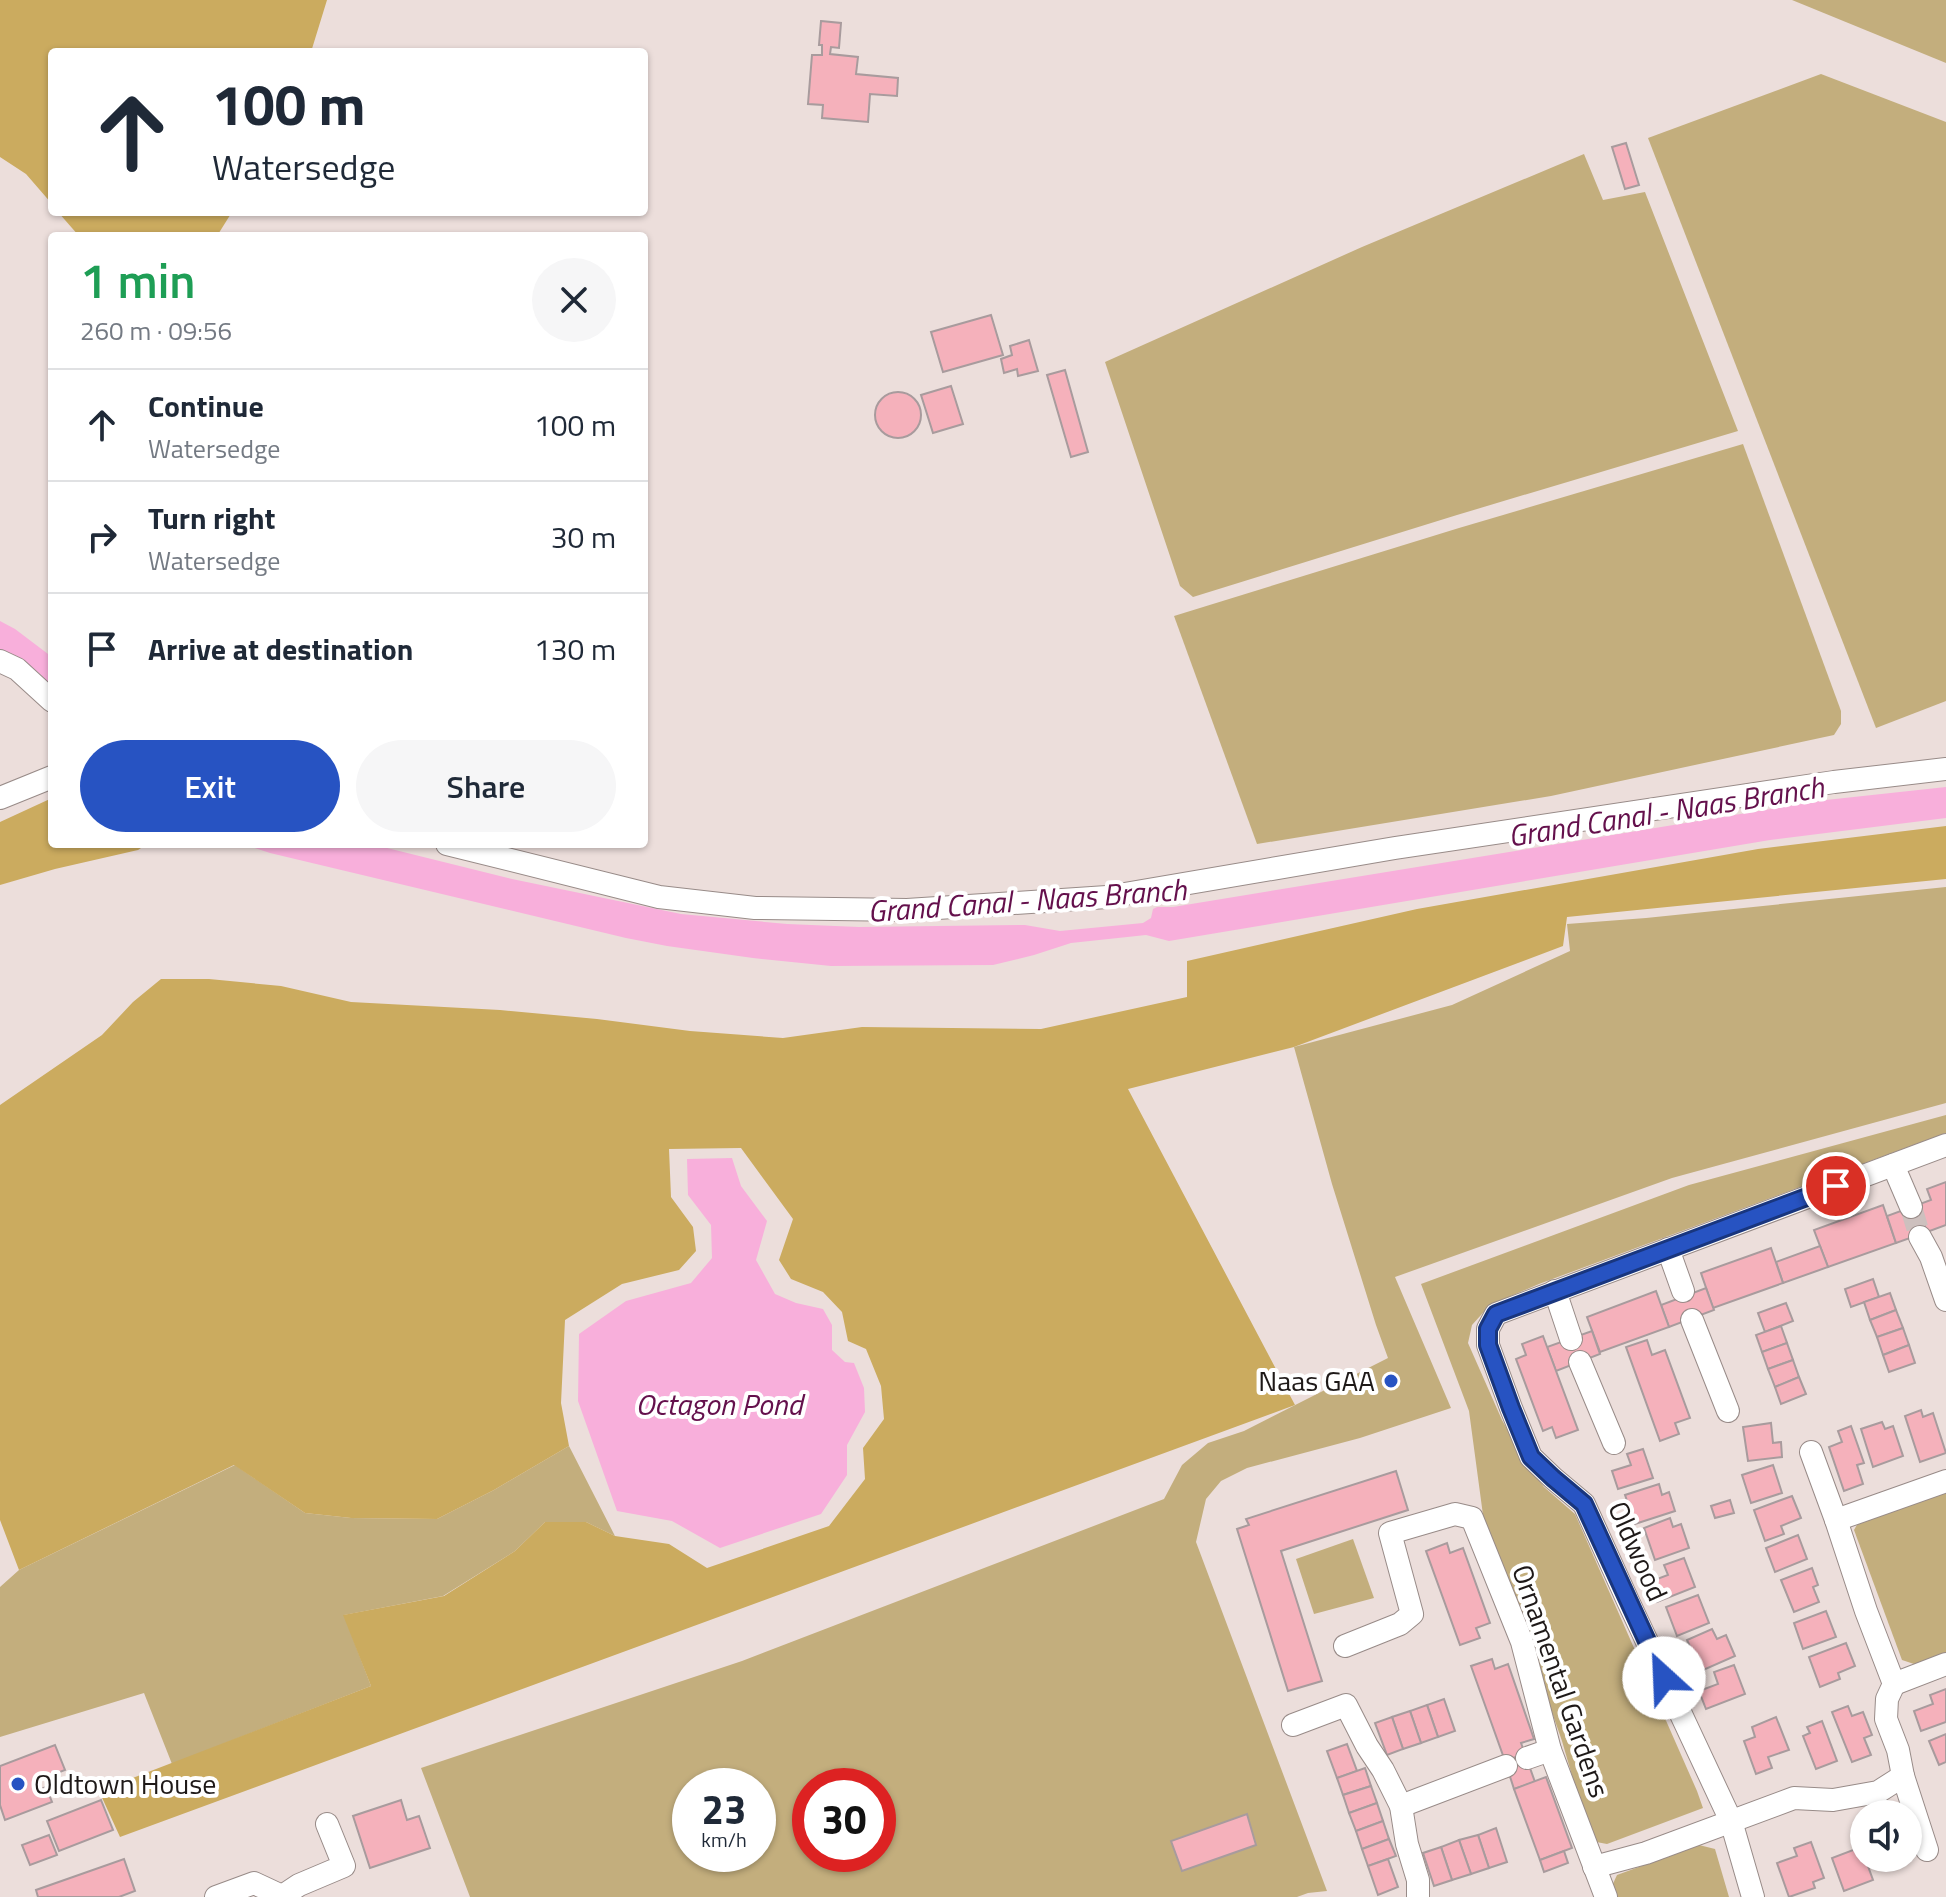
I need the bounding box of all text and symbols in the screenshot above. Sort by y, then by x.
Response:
text: 100 m [212,62,365,147]
icon: ahead [80,80,184,184]
text: Watersedge [212,139,395,194]
text: 1 min [80,244,195,317]
button: close [532,258,616,342]
text: 260 m · 09:56 [80,311,232,350]
text: Continue [148,383,264,429]
text: 100 m [534,402,616,448]
icon: ahead [80,403,124,447]
text: Watersedge [148,429,280,468]
text: Turn right [148,495,276,541]
text: 30 m [551,514,616,560]
icon: right [80,515,124,559]
text: Watersedge [148,541,280,580]
text: Arrive at destination [148,626,413,672]
text: 130 m [534,626,616,672]
icon: arrive [80,627,124,671]
button: Exit [80,740,340,832]
button: Share [356,740,616,832]
water label: Grand Canal - Naas Branch [1505,763,1828,859]
water label: Grand Canal - Naas Branch [866,866,1189,934]
pin [1802,1152,1870,1220]
icon: arrive [1814,1164,1858,1208]
place label: Naas GAA [1258,1359,1375,1402]
marker: Naas GAA [1382,1372,1400,1390]
water label: Octagon Pond [635,1381,806,1427]
street label: Oldwood [1597,1494,1680,1608]
street label: Ornamental Gardens [1501,1559,1621,1803]
position arrow [1622,1636,1706,1720]
place label: Oldtown House [34,1762,216,1805]
speed limit sign: 30 [792,1768,896,1872]
marker: Oldtown House [9,1775,27,1793]
text: 23 [702,1779,746,1840]
map controls [1850,1800,1922,1872]
button: sound [1850,1800,1922,1872]
text: km/h [701,1824,747,1855]

